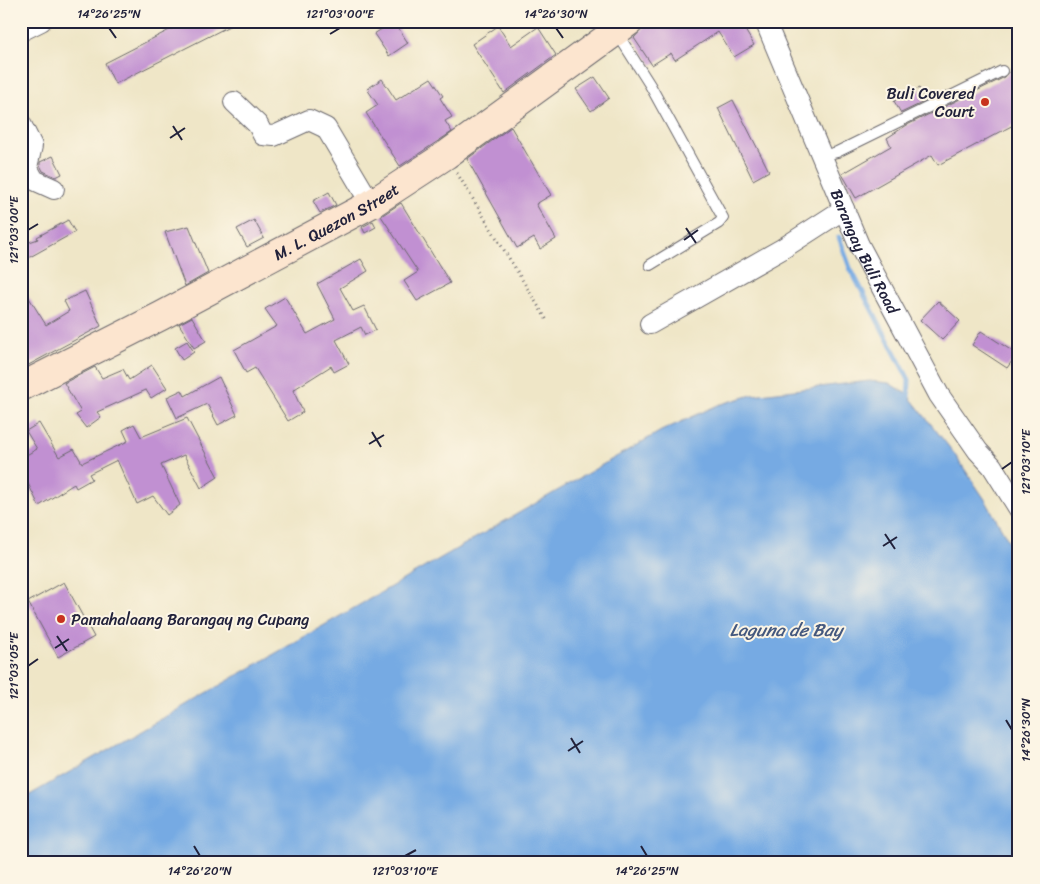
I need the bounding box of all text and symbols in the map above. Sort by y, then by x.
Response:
text: 14°26'25"N [77,3,141,25]
text: 121°03'00"E [306,3,375,25]
text: 14°26'30"N [524,3,588,25]
place label: Buli Covered Court [886,79,977,126]
marker: Buli Covered Court [979,96,991,108]
street label: M. L. Quezon Street [268,175,405,269]
street label: Barangay Buli Road [822,184,908,321]
text: 121°03'00"E [3,195,25,264]
text: 121°03'10"E [1015,428,1037,495]
place label: Pamahalaang Barangay ng Cupang [71,605,309,634]
marker: Pamahalaang Barangay ng Cupang [55,613,67,625]
water label: Laguna de Bay [730,614,845,646]
text: 121°03'05"E [3,631,25,700]
text: 14°26'30"N [1015,698,1037,762]
text: 14°26'20"N [168,860,233,882]
text: 121°03'10"E [372,860,439,882]
text: 14°26'25"N [615,860,679,882]

